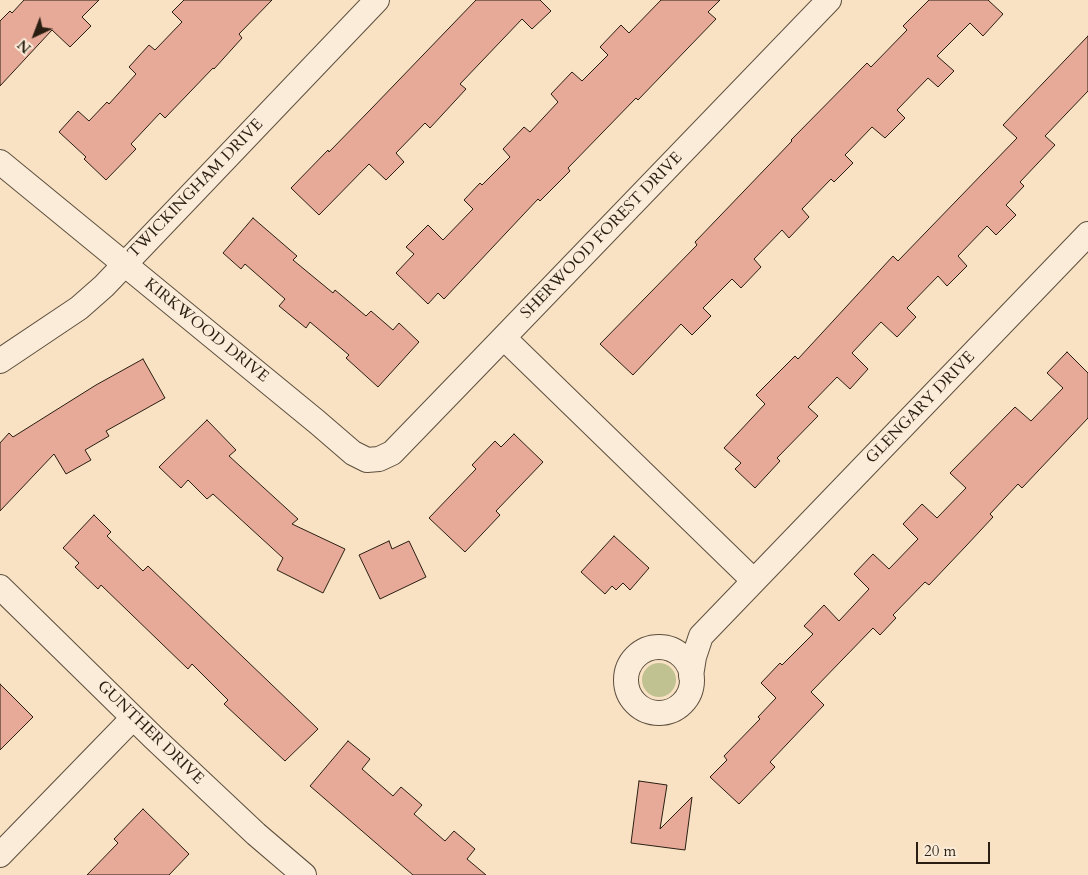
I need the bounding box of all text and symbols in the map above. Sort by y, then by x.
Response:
north arrow [10,10,60,60]
text: N [14,35,35,57]
street label: TWICKINGHAM DRIVE [124,115,268,263]
street label: SHERWOOD FOREST DRIVE [517,149,687,323]
street label: KIRKWOOD DRIVE [140,275,272,387]
street label: GLENGARY DRIVE [863,348,979,468]
street label: GUNTHER DRIVE [93,677,207,789]
scale bar [918,832,992,864]
text: 20 m [924,841,956,861]

